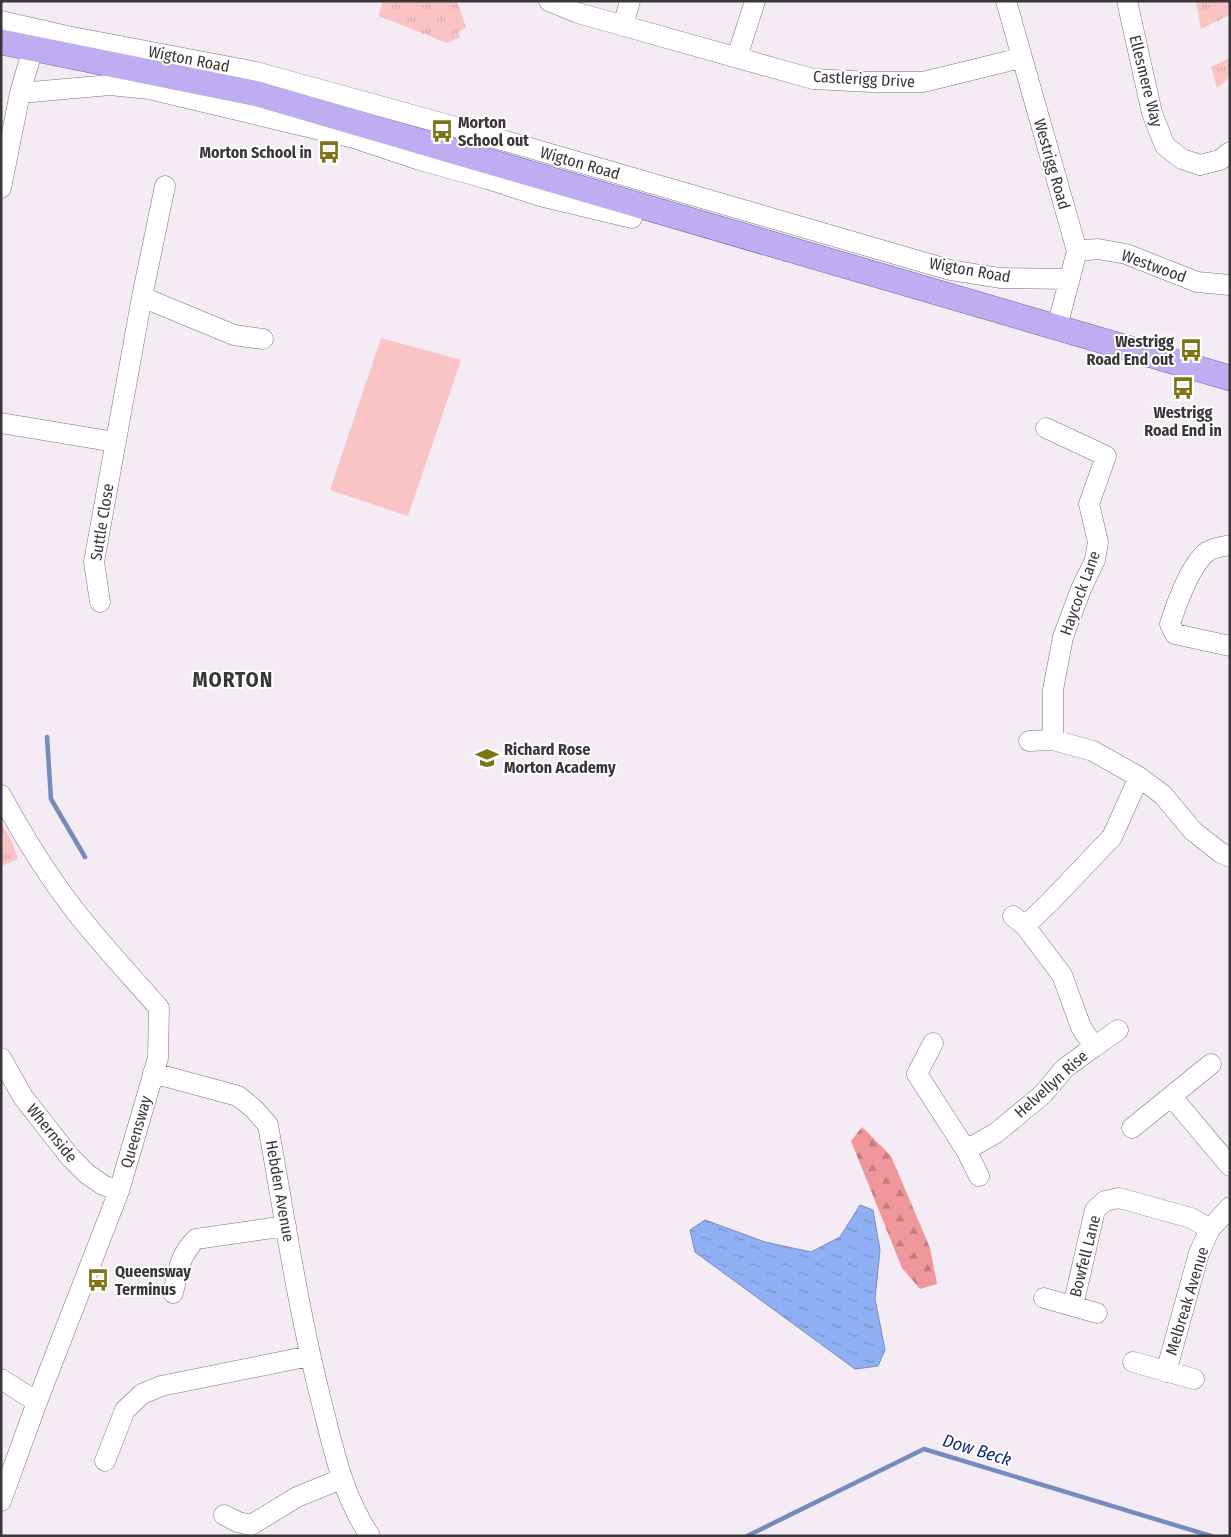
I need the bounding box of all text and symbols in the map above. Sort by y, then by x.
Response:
street label: Ellesmere Way [1125,33,1167,130]
street label: Wigton Road [147,42,231,76]
street label: Castlerigg Drive [813,67,915,91]
place label: Morton School out [458,113,529,150]
street label: Westrigg Road [1030,116,1074,212]
bus stop icon: Morton School out [429,118,455,144]
bus stop icon: Morton School in [316,139,342,165]
place label: Morton School in [200,143,312,162]
street label: Wigton Road [538,143,622,183]
street label: Westwood [1119,245,1189,287]
street label: Wigton Road [928,253,1012,287]
place label: Westrigg Road End out [1086,332,1174,369]
bus stop icon: Westrigg Road End out [1178,337,1204,363]
bus stop icon: Westrigg Road End in [1170,375,1196,401]
place label: Westrigg Road End in [1144,403,1222,440]
street label: Suttle Close [87,482,117,562]
street label: Haycock Lane [1056,548,1104,638]
district label: MORTON [193,667,273,693]
place label: Richard Rose Morton Academy [504,740,616,777]
school or university icon: Richard Rose Morton Academy [474,745,500,771]
street label: Helvellyn Rise [1011,1046,1092,1122]
street label: Queensway [117,1093,156,1170]
street label: Whernside [23,1100,81,1166]
street label: Hebden Avenue [262,1139,298,1243]
street label: Bowfell Lane [1066,1213,1104,1299]
street label: Melbreak Avenue [1162,1245,1212,1357]
place label: Queensway Terminus [115,1262,191,1299]
bus stop icon: Queensway Terminus [85,1267,111,1293]
water label: Dow Beck [940,1429,1014,1471]

